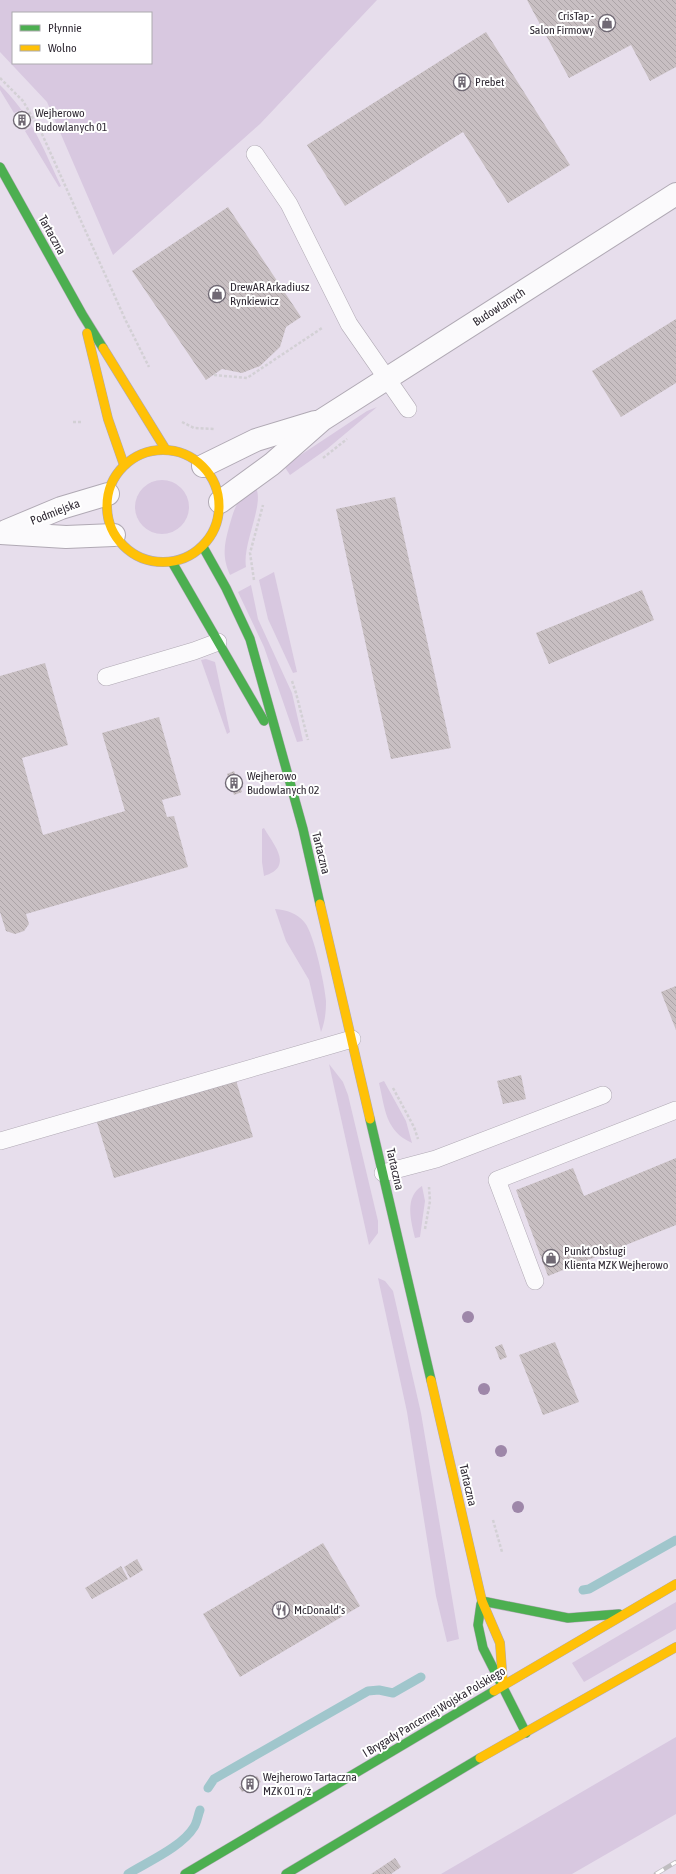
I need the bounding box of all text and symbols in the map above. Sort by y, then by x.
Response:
place label: CrisTap - Salon Firmowy [530,9,594,37]
legend [12,12,152,64]
shop icon: CrisTap - Salon Firmowy [597,13,617,33]
text: Płynnie [48,21,82,35]
text: Wolno [48,41,77,55]
building icon: Prebet [452,72,472,92]
place label: Prebet [475,75,505,89]
place label: Wejherowo Budowlanych 01 [35,106,108,134]
building icon: Wejherowo Budowlanych 01 [12,110,32,130]
street label: Tartaczna [36,213,68,257]
place label: DrewAR Arkadiusz Rynkiewicz [230,280,310,308]
shop icon: DrewAR Arkadiusz Rynkiewicz [207,284,227,304]
street label: Budowlanych [470,285,528,329]
street label: Podmiejska [28,496,82,528]
place label: Wejherowo Budowlanych 02 [247,769,319,797]
building icon: Wejherowo Budowlanych 02 [224,773,244,793]
street label: Tartaczna [309,831,333,875]
street label: Tartaczna [383,1147,407,1191]
place label: Punkt Obsługi Klienta MZK Wejherowo [564,1244,669,1272]
shop icon: Punkt Obsługi Klienta MZK Wejherowo [541,1248,561,1268]
street label: Tartaczna [456,1463,480,1507]
restaurant icon: McDonald's [271,1600,291,1620]
place label: McDonald's [294,1603,345,1617]
street label: I Brygady Pancernej Wojska Polskiego [360,1664,508,1760]
place label: Wejherowo Tartaczna MZK 01 n/ż [263,1770,357,1798]
building icon: Wejherowo Tartaczna MZK 01 n/ż [240,1774,260,1794]

